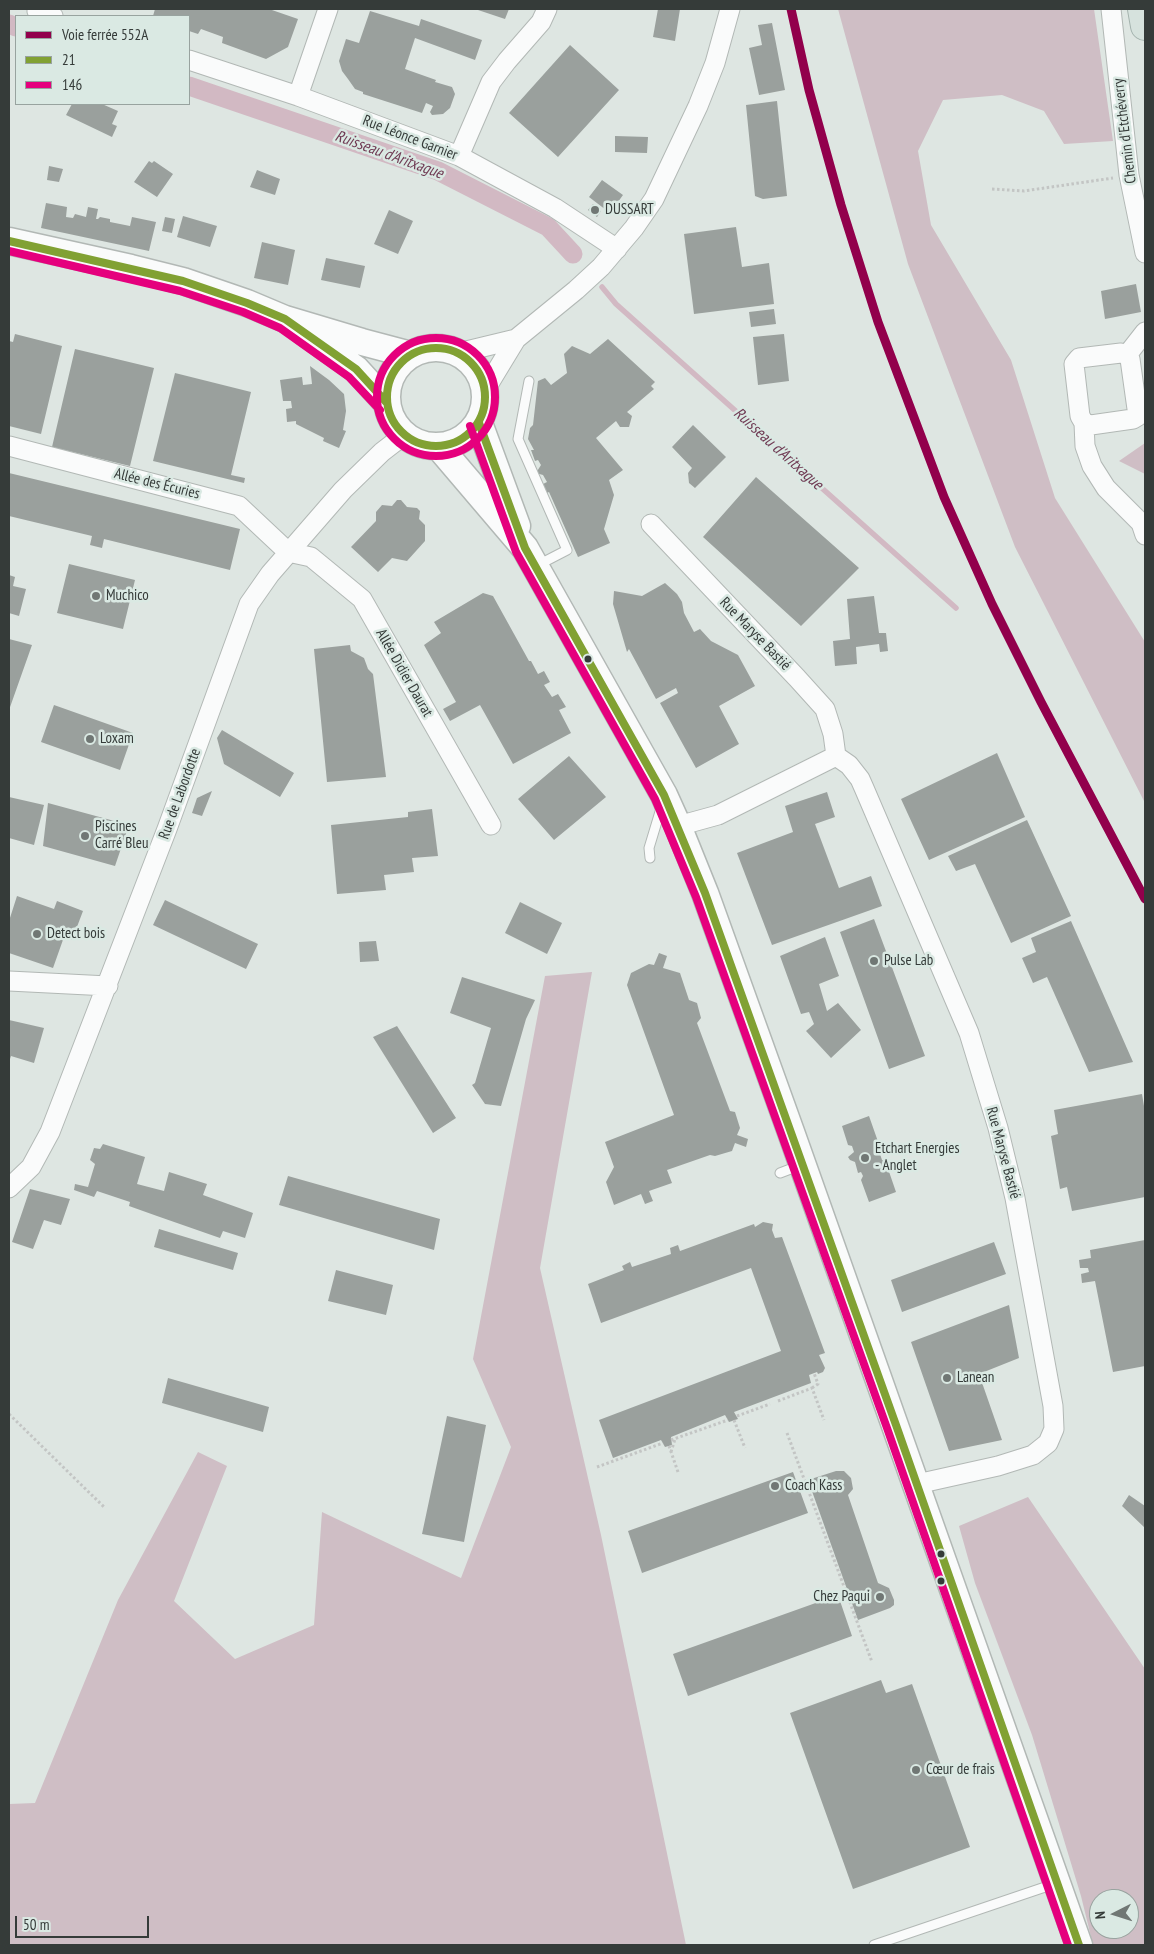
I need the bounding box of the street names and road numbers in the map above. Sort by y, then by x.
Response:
street label: Chemin d'Etchéverry [1110,77,1140,185]
street label: Rue Léonce Garnier [360,112,460,164]
street label: Allée des Écuries [112,465,202,503]
street label: Rue Maryse Bastié [716,594,794,674]
street label: Allée Didier Daurat [372,626,436,720]
street label: Rue de Labordotte [155,746,205,842]
street label: Rue Maryse Bastié [982,1105,1024,1201]

